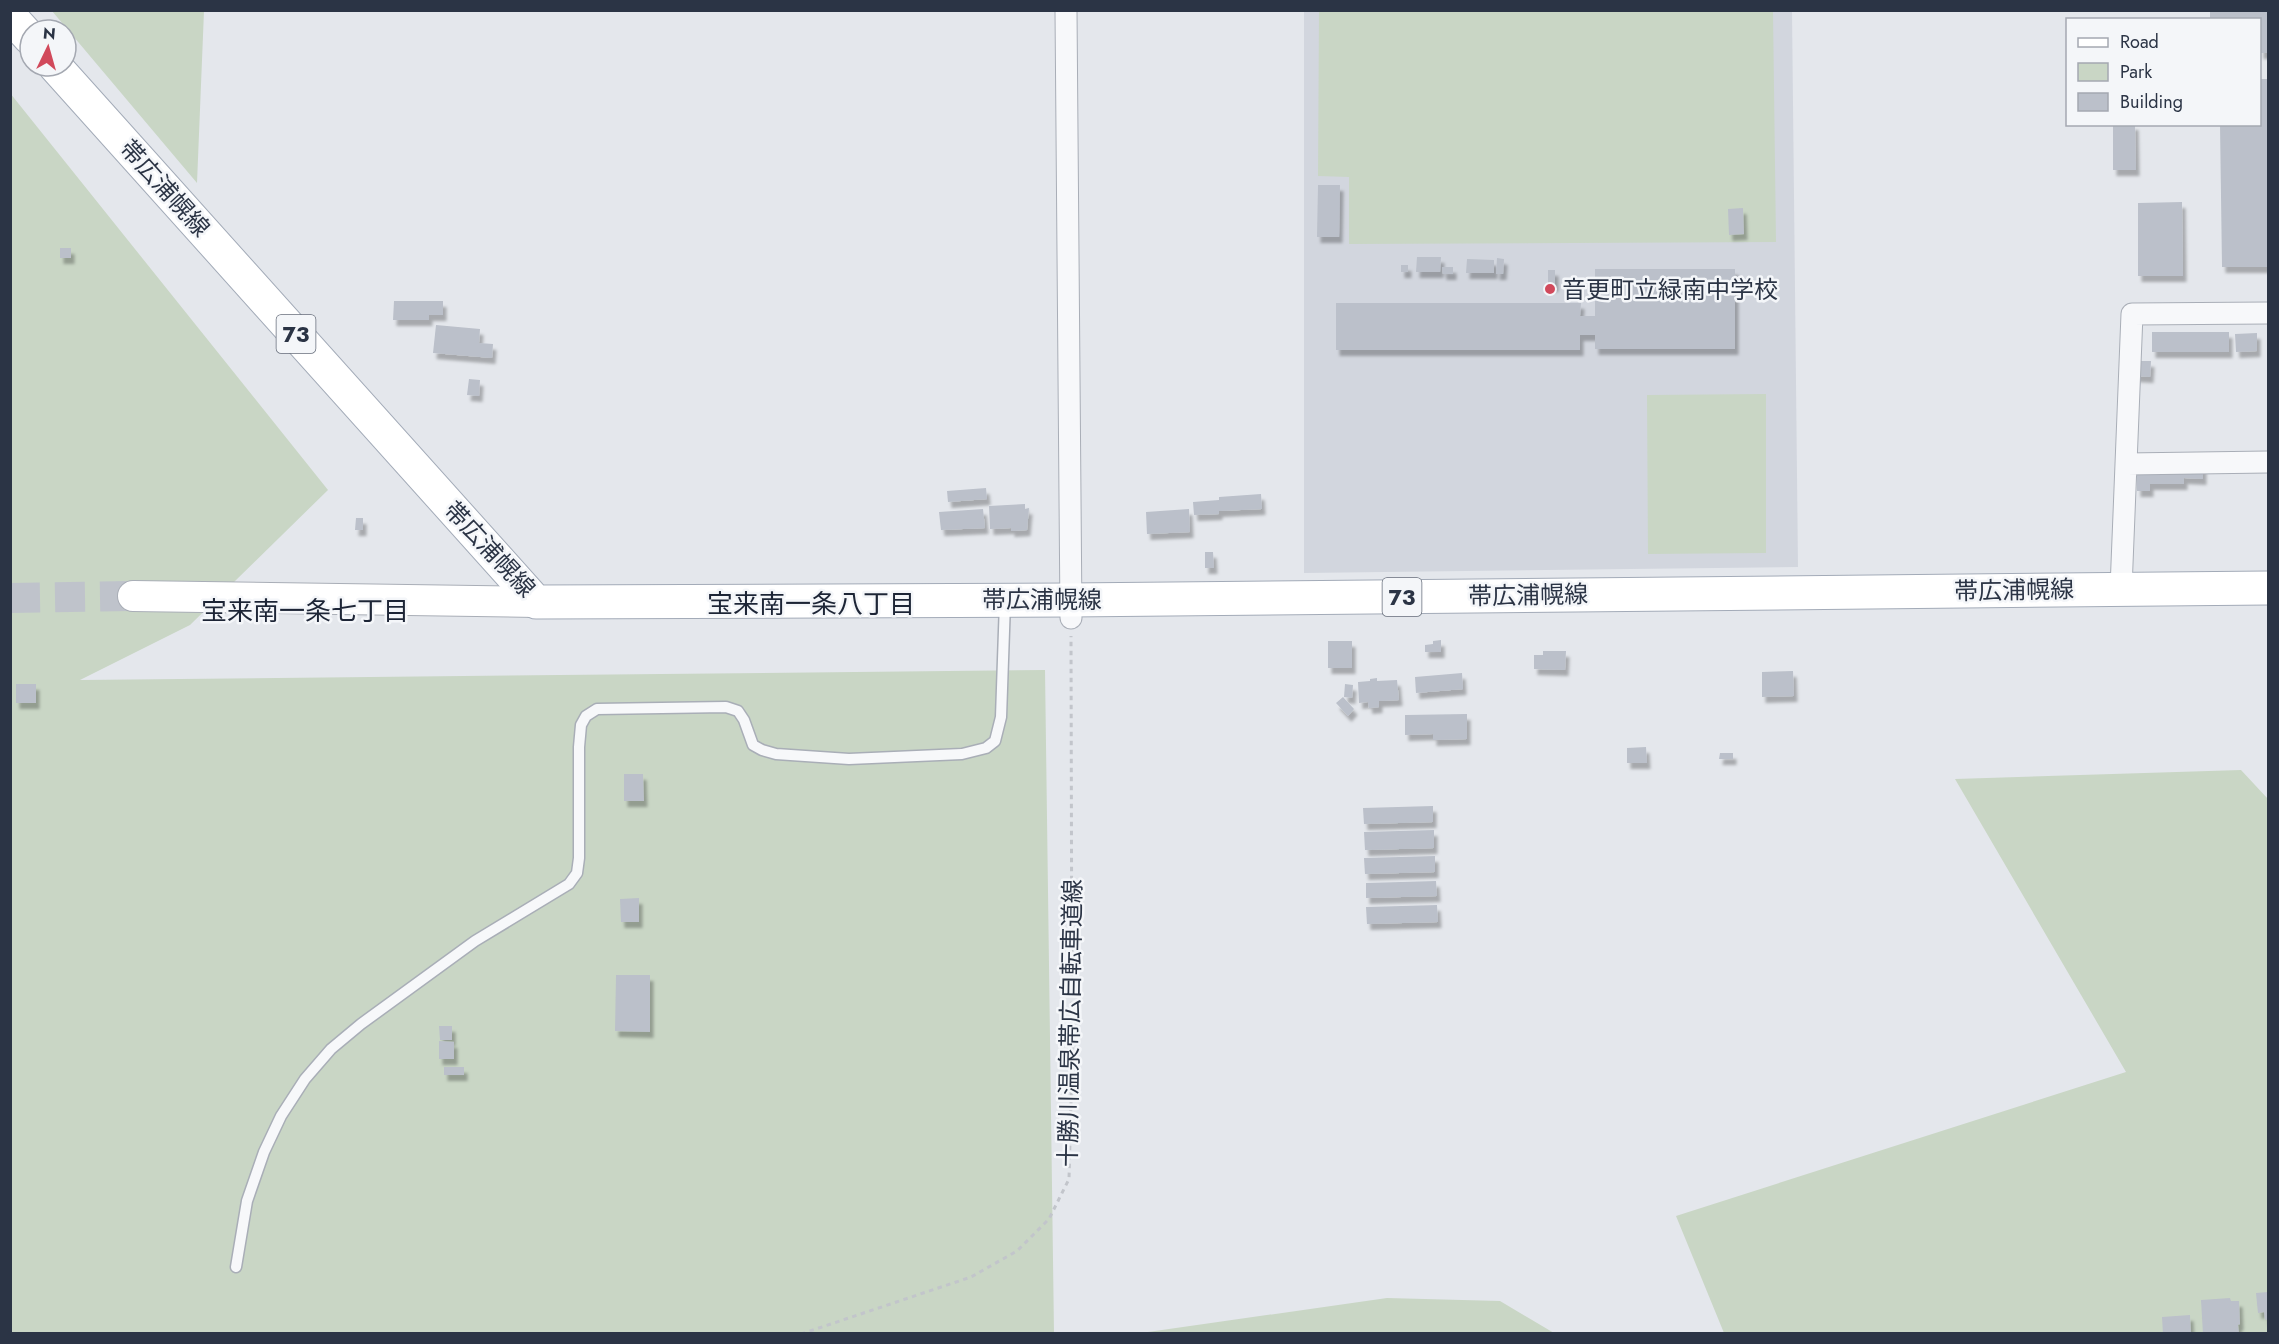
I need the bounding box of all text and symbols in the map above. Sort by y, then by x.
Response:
north arrow [18,18,78,78]
legend [2066,18,2261,126]
text: N [42,22,57,46]
text: Road [2120,29,2159,55]
text: Park [2120,59,2152,85]
text: Building [2120,89,2183,115]
street label: 帯広浦幌線 [112,132,218,244]
place label: 音更町立緑南中学校 [1562,272,1778,307]
marker: 音更町立緑南中学校 [1543,282,1557,296]
road number: 73 [276,315,316,353]
street label: 帯広浦幌線 [436,493,544,605]
street label: 帯広浦幌線 [1954,571,2074,609]
street label: 帯広浦幌線 [1468,576,1588,614]
road number: 73 [1382,578,1422,616]
street label: 帯広浦幌線 [982,582,1102,617]
district label: 宝来南一条八丁目 [707,585,915,623]
district label: 宝来南一条七丁目 [201,592,409,630]
street label: 十勝川温泉帯広自転車道線 [1050,879,1090,1167]

